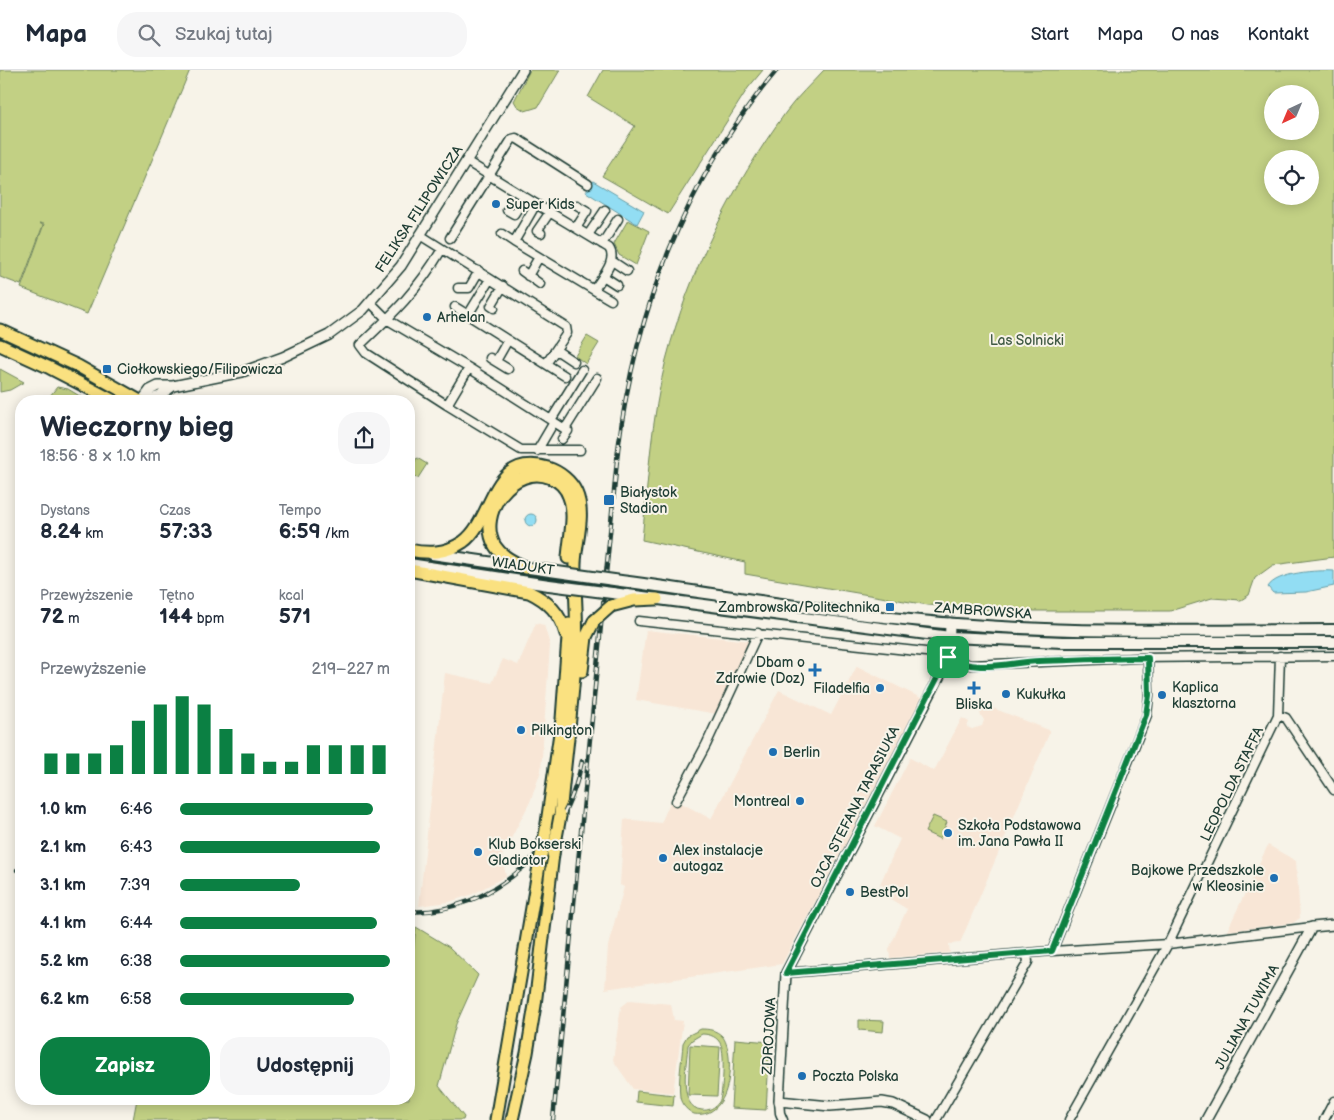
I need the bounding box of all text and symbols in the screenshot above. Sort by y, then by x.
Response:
search box [117,12,467,57]
text: Mapa [25,20,87,49]
icon: search [135,21,163,49]
text: Szukaj tutaj [175,23,272,46]
text: Start [1031,24,1069,45]
text: Mapa [1097,24,1143,45]
text: O nas [1171,24,1219,45]
text: Kontakt [1247,24,1309,45]
north arrow [1264,85,1319,140]
map controls [1264,85,1319,205]
street label: FELIKSA FILIPOWICZA [372,142,467,276]
button: locate [1264,150,1319,205]
place label: Super Kids [506,196,575,213]
marker: Super Kids [490,198,502,210]
place label: Arhelan [437,309,486,326]
marker: Arhelan [421,311,433,323]
park label: Las Solnicki [990,332,1064,349]
place label: Ciołkowskiego/Filipowicza [117,361,283,378]
marker: Ciołkowskiego/Filipowicza [101,363,113,375]
text: Wieczorny bieg [40,411,234,444]
button: share [338,412,390,464]
text: 18:56 · 8 × 1.0 km [40,447,161,466]
place label: Białystok Stadion [620,484,677,517]
marker: Białystok Stadion [602,493,616,507]
text: Dystans [40,502,90,519]
text: Czas [159,502,191,519]
text: Tempo [279,502,322,519]
text: 8.24 [40,519,81,544]
text: 57:33 [159,519,213,544]
text: 6:59 [279,519,321,544]
text: km [81,525,104,542]
text: /km [321,525,349,542]
street label: WIADUKT [490,553,556,579]
text: Przewyższenie [40,587,133,604]
text: Tętno [159,587,195,604]
text: kcal [279,587,304,604]
place label: Zambrowska/Politechnika [717,599,880,616]
street label: ZAMBROWSKA [933,599,1033,623]
marker: Zambrowska/Politechnika [884,601,896,613]
text: 72 [40,604,64,629]
text: 144 [159,604,193,629]
text: 571 [279,604,311,629]
text: m [64,610,80,627]
text: bpm [193,610,224,627]
pin [927,636,969,678]
icon: arrive [934,643,962,671]
place label: Dbam o Zdrowie (Doz) [715,654,805,687]
text: Przewyższenie [40,660,146,679]
text: 219–227 m [311,660,390,679]
marker: Dbam o Zdrowie (Doz) [809,664,821,676]
place label: Kaplica klasztorna [1172,679,1236,712]
place label: Filadelfia [813,680,870,697]
marker: Filadelfia [874,682,886,694]
marker: Bliska [968,682,980,694]
place label: Kukułka [1016,686,1066,703]
marker: Kukułka [1000,688,1012,700]
marker: Kaplica klasztorna [1156,689,1168,701]
place label: Bliska [955,696,993,713]
place label: Pilkington [531,722,592,739]
street label: OJCA STEFANA TARASIUKA [807,723,903,891]
marker: Pilkington [515,724,527,736]
street label: LEOPOLDA STAFFA [1197,724,1267,844]
place label: Berlin [783,744,820,761]
marker: Berlin [767,746,779,758]
place label: Montreal [734,793,790,810]
marker: Montreal [794,795,806,807]
text: 1.0 km [40,800,87,819]
text: 6:46 [120,800,153,819]
place label: Szkoła Podstawowa im. Jana Pawła II [958,817,1081,850]
marker: Szkoła Podstawowa im. Jana Pawła II [942,827,954,839]
place label: Klub Bokserski Gladiator [488,836,581,869]
text: 2.1 km [40,838,86,857]
text: 6:43 [120,838,153,857]
place label: Alex instalacje autogaz [673,842,763,875]
marker: Klub Bokserski Gladiator [472,846,484,858]
marker: Alex instalacje autogaz [657,852,669,864]
place label: Bajkowe Przedszkole w Kleosinie [1131,862,1264,895]
marker: Bajkowe Przedszkole w Kleosinie [1268,872,1280,884]
text: 3.1 km [40,876,86,895]
text: 7:39 [120,876,150,895]
place label: BestPol [860,884,908,901]
marker: BestPol [844,886,856,898]
text: 4.1 km [40,914,86,933]
text: 6:44 [120,914,153,933]
text: 5.2 km [40,952,89,971]
text: 6:38 [120,952,152,971]
street label: JULIANA TUWIMA [1211,961,1283,1073]
text: 6.2 km [40,990,89,1009]
text: 6:58 [120,990,152,1009]
street label: ZDROJOWA [758,997,780,1076]
button: Zapisz [40,1037,210,1095]
button: Udostępnij [220,1037,390,1095]
place label: Poczta Polska [812,1068,899,1085]
marker: Poczta Polska [796,1070,808,1082]

